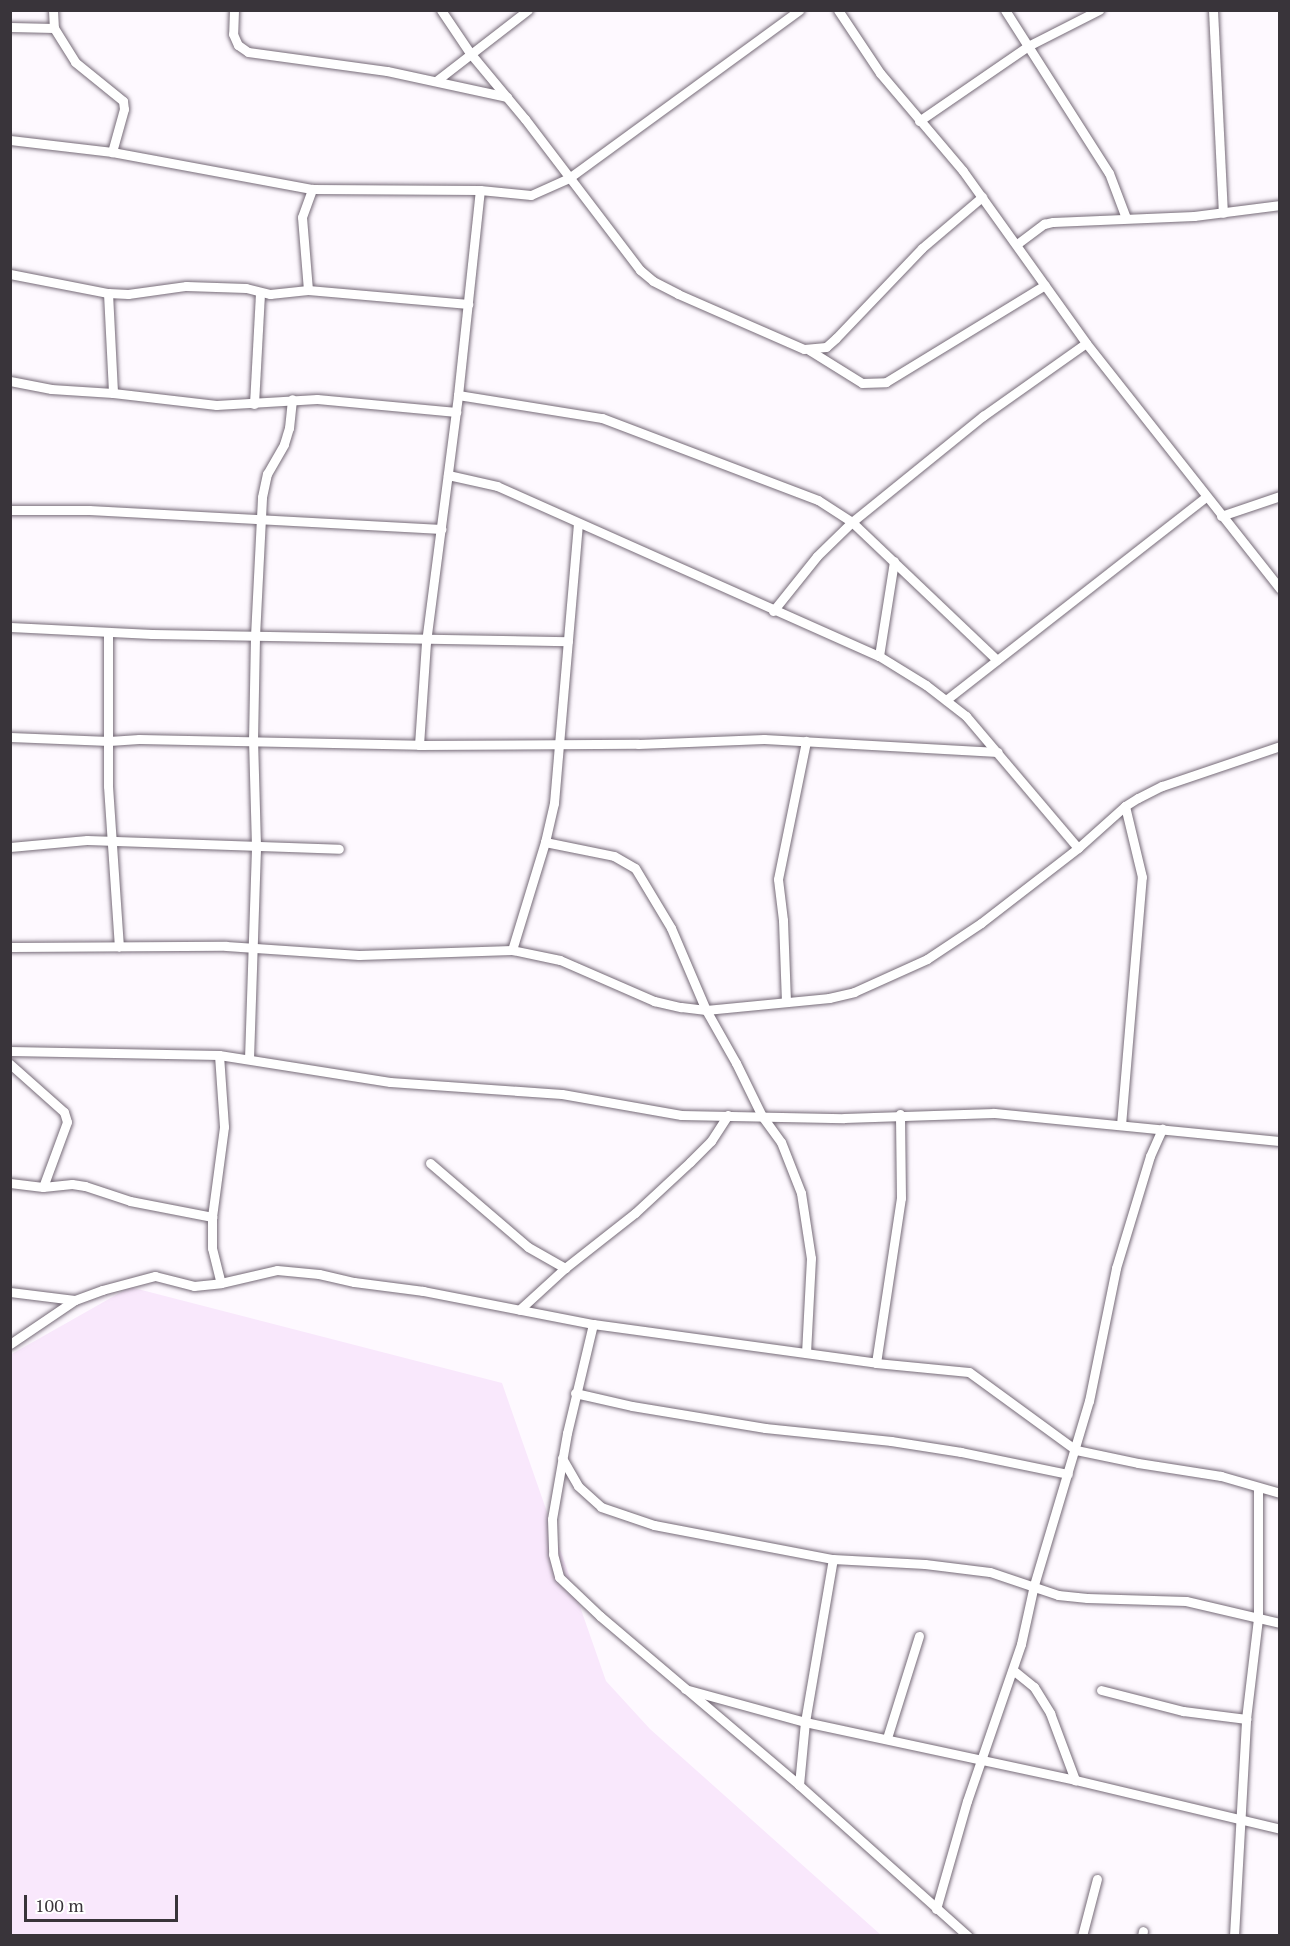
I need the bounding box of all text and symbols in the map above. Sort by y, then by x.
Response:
scale bar [27,1883,182,1921]
text: 100 m [35,1893,84,1917]

